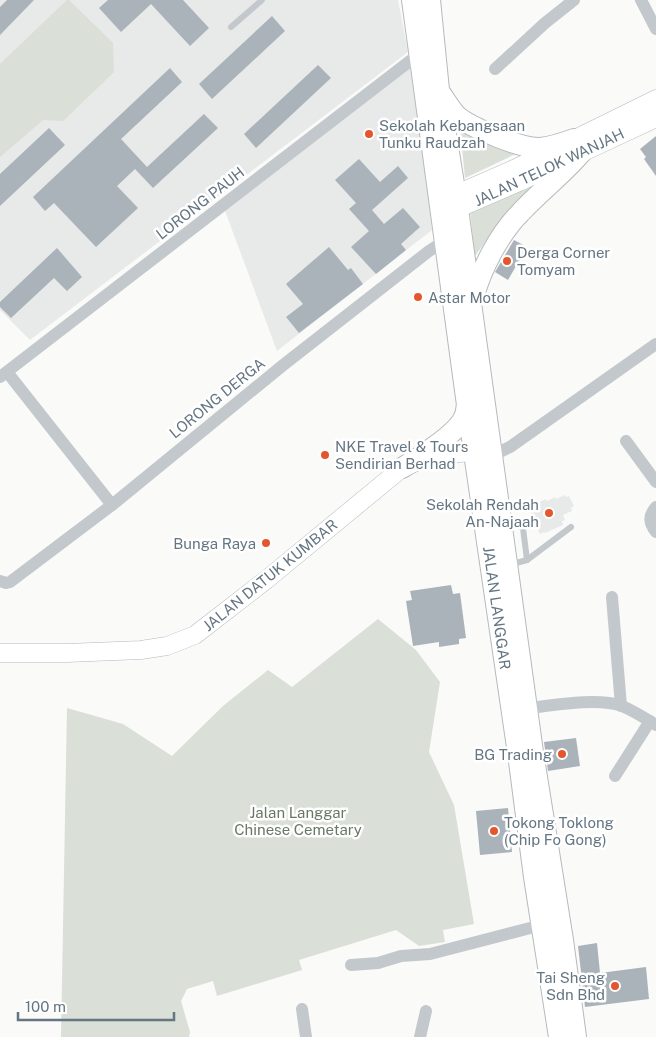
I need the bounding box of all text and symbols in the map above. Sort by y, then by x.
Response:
place label: Sekolah Kebangsaan Tunku Raudzah [379,117,525,151]
street label: JALAN TELOK WANJAH [471,125,627,209]
marker: Sekolah Kebangsaan Tunku Raudzah [363,128,375,140]
street label: LORONG PAUH [153,163,247,243]
place label: Derga Corner Tomyam [517,244,610,278]
marker: Derga Corner Tomyam [501,255,513,267]
place label: Astar Motor [428,289,511,306]
marker: Astar Motor [412,291,424,303]
street label: LORONG DERGA [166,354,268,442]
place label: NKE Travel & Tours Sendirian Berhad [335,438,468,472]
marker: NKE Travel & Tours Sendirian Berhad [319,449,331,461]
place label: Sekolah Rendah An-Najaah [426,496,539,530]
marker: Sekolah Rendah An-Najaah [543,507,555,519]
street label: JALAN DATUK KUMBAR [200,516,340,634]
place label: Bunga Raya [173,535,256,552]
marker: Bunga Raya [260,537,272,549]
street label: JALAN LANGGAR [480,545,514,671]
place label: BG Trading [474,746,552,763]
marker: BG Trading [556,748,568,760]
park label: Jalan Langgar Chinese Cemetary [234,804,362,838]
place label: Tokong Toklong (Chip Fo Gong) [504,814,614,848]
marker: Tokong Toklong (Chip Fo Gong) [488,825,500,837]
place label: Tai Sheng Sdn Bhd [536,969,605,1003]
marker: Tai Sheng Sdn Bhd [609,980,621,992]
scale bar [18,990,174,1022]
text: 100 m [25,998,66,1015]

